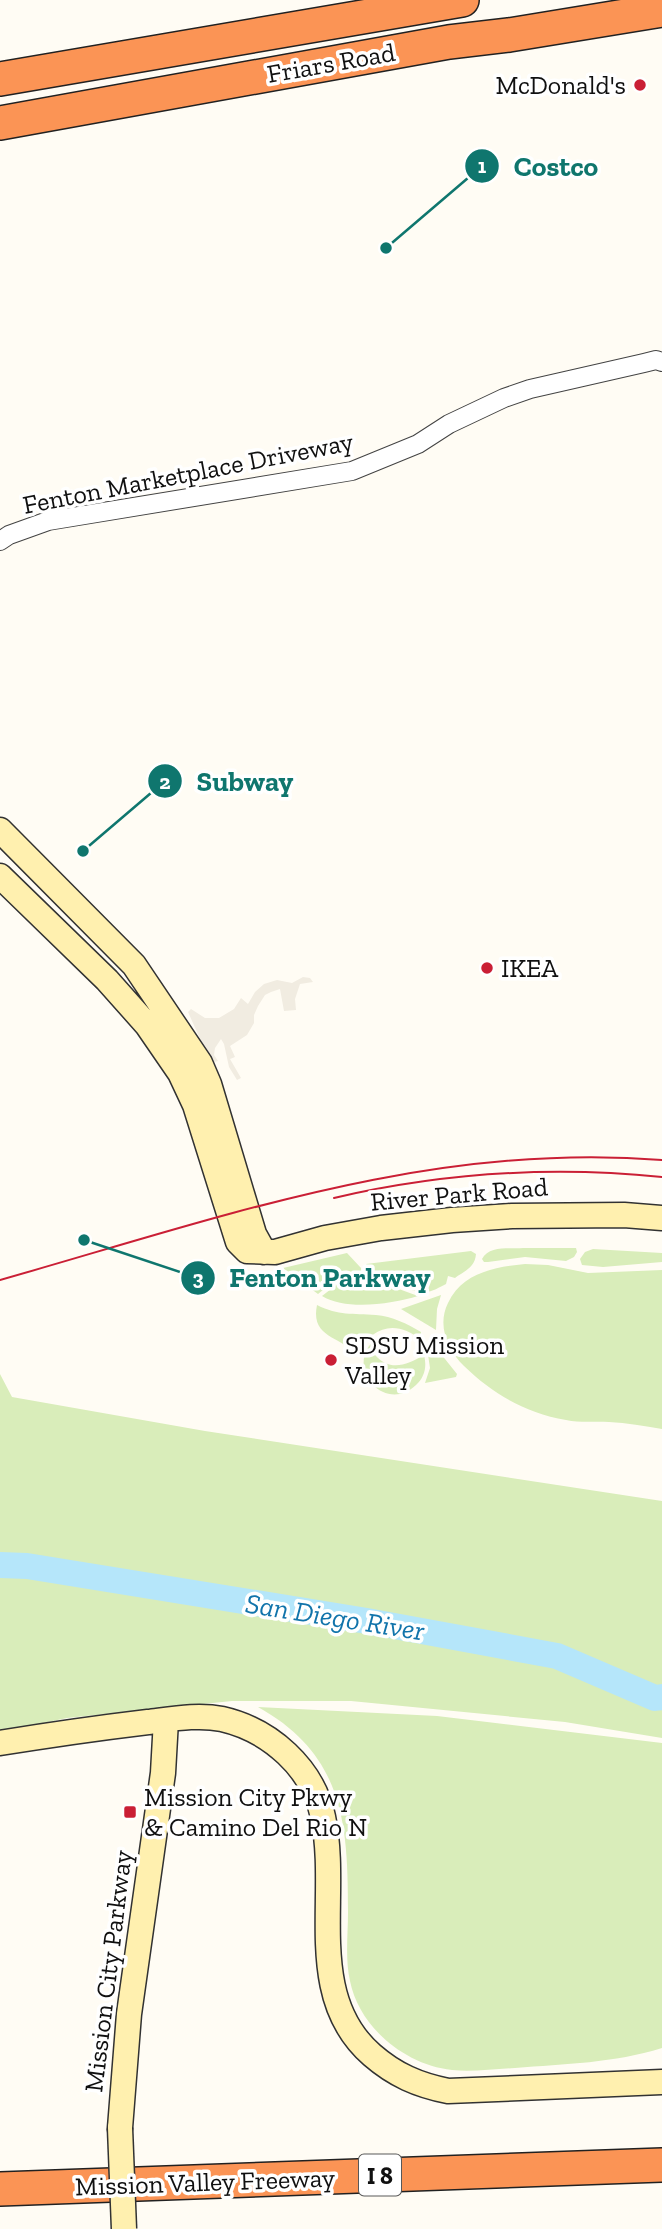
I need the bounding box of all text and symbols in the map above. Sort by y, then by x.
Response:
street label: Friars Road [265,36,397,90]
place label: McDonald's [496,69,626,101]
marker: McDonald's [632,77,648,93]
callout: Costco [465,141,612,190]
text: Costco [514,150,599,183]
text: 1 [478,153,487,178]
street label: Fenton Marketplace Driveway [20,425,357,521]
callout: Subway [147,757,307,806]
text: Subway [197,765,294,798]
text: 2 [159,769,171,794]
place label: IKEA [501,952,559,984]
marker: IKEA [479,960,495,976]
street label: River Park Road [369,1170,549,1218]
callout: Fenton Parkway [180,1253,445,1302]
text: Fenton Parkway [229,1261,431,1294]
text: 3 [192,1265,204,1290]
place label: SDSU Mission Valley [344,1329,504,1391]
marker: SDSU Mission Valley [323,1352,339,1368]
water label: San Diego River [243,1587,427,1647]
place label: Mission City Pkwy & Camino Del Rio N [144,1781,367,1843]
marker: Mission City Pkwy & Camino Del Rio N [122,1804,138,1820]
street label: Mission City Parkway [77,1847,139,2094]
road number: I 8 [359,2154,401,2196]
street label: Mission Valley Freeway [74,2161,336,2203]

